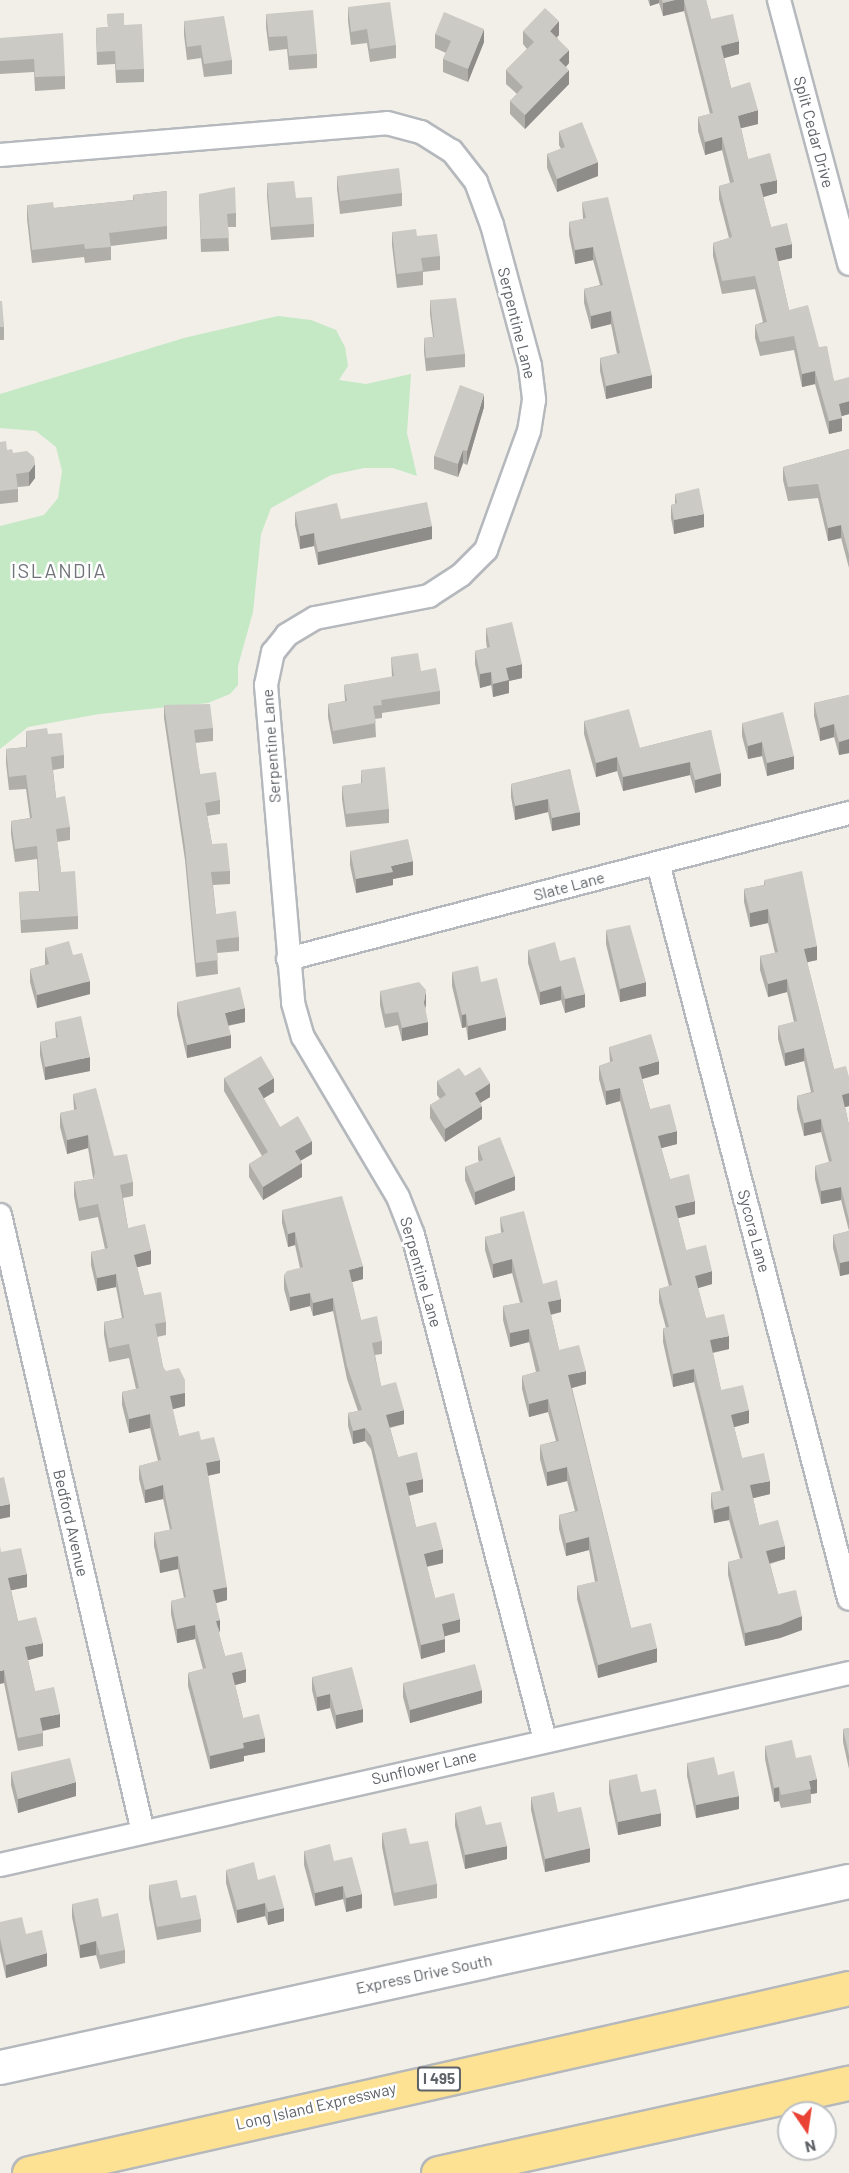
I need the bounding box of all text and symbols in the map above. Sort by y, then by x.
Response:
street label: Split Cedar Drive [790,74,838,190]
street label: Serpentine Lane [494,265,540,381]
district label: ISLANDIA [11,558,107,582]
street label: Serpentine Lane [257,688,285,804]
street label: Slate Lane [531,867,607,905]
street label: Sycora Lane [734,1188,774,1274]
street label: Serpentine Lane [396,1215,446,1329]
street label: Bedford Avenue [49,1467,93,1579]
street label: Sunflower Lane [369,1746,479,1788]
street label: Express Drive South [354,1950,494,1998]
road number: I 495 [416,2067,462,2091]
street label: Long Island Expressway [234,2078,398,2134]
north arrow [777,2101,837,2161]
text: N [803,2137,818,2158]

